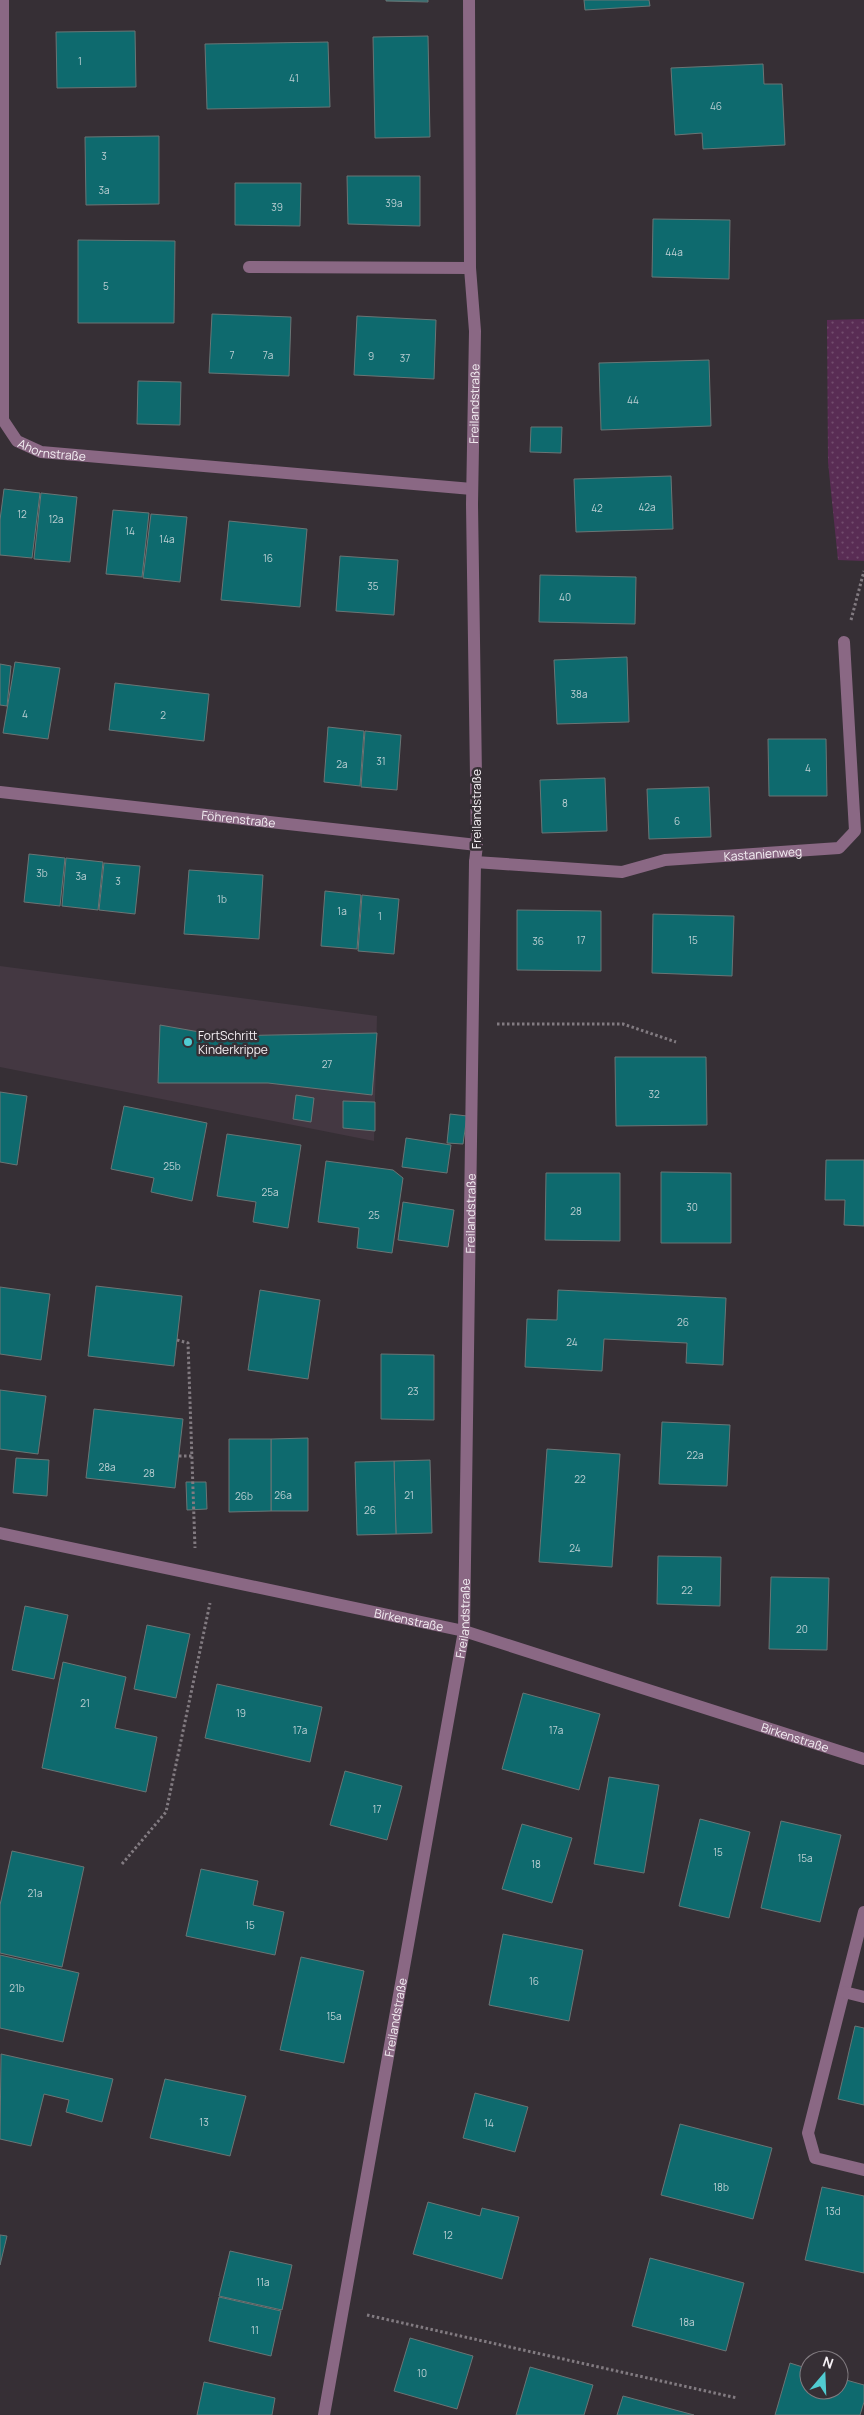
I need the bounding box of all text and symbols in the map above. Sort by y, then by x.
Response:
house number: 1 [78,54,82,68]
house number: 41 [289,71,299,85]
house number: 46 [710,99,722,113]
house number: 3 [101,149,107,163]
house number: 3a [98,183,110,197]
house number: 39a [385,196,403,210]
house number: 39 [271,200,283,214]
house number: 44a [665,245,683,259]
house number: 5 [103,279,109,293]
house number: 7 [229,348,235,362]
house number: 7a [263,348,273,362]
house number: 9 [368,349,374,363]
house number: 37 [400,351,410,365]
street label: Freilandstraße [465,364,483,444]
house number: 44 [627,393,639,407]
street label: Ahornstraße [15,434,87,464]
house number: 42a [638,500,656,514]
house number: 42 [591,501,603,515]
house number: 12 [17,507,27,521]
house number: 12a [48,512,64,526]
house number: 14 [125,524,135,538]
house number: 14a [159,532,175,546]
house number: 16 [263,551,273,565]
house number: 35 [367,579,379,593]
house number: 40 [559,590,571,604]
house number: 38a [571,687,587,701]
house number: 4 [22,707,28,721]
house number: 2 [160,708,166,722]
house number: 31 [376,754,386,768]
house number: 2a [336,757,348,771]
house number: 4 [805,761,811,775]
street label: Freilandstraße [468,769,485,849]
house number: 8 [562,796,568,810]
street label: Föhrenstraße [201,806,276,831]
house number: 6 [674,814,680,828]
street label: Kastanienweg [723,842,803,864]
house number: 3b [36,866,48,880]
house number: 3a [75,869,87,883]
house number: 3 [115,874,121,888]
house number: 1b [217,892,227,906]
house number: 1a [337,904,347,918]
house number: 1 [378,909,382,923]
house number: 17 [577,933,585,947]
house number: 15 [688,933,698,947]
house number: 36 [532,934,544,948]
place label: FortSchritt Kinderkrippe [198,1027,268,1058]
marker: FortSchritt Kinderkrippe [182,1036,194,1048]
house number: 27 [322,1057,332,1071]
house number: 32 [648,1087,660,1101]
house number: 25b [163,1159,181,1173]
street label: Freilandstraße [461,1173,479,1254]
house number: 25a [261,1185,279,1199]
house number: 30 [686,1200,698,1214]
house number: 28 [570,1204,582,1218]
house number: 25 [368,1208,380,1222]
house number: 26 [677,1315,689,1329]
house number: 24 [566,1335,578,1349]
house number: 23 [407,1384,419,1398]
house number: 22a [687,1448,703,1462]
house number: 28a [98,1460,116,1474]
house number: 28 [143,1466,155,1480]
house number: 22 [574,1472,586,1486]
house number: 26a [274,1488,292,1502]
house number: 21 [404,1488,414,1502]
house number: 26b [235,1489,253,1503]
house number: 26 [364,1503,376,1517]
house number: 24 [569,1541,581,1555]
street label: Freilandstraße [451,1578,473,1659]
house number: 22 [681,1583,693,1597]
street label: Birkenstraße [373,1604,445,1635]
house number: 20 [796,1622,808,1636]
house number: 21 [80,1696,90,1710]
house number: 19 [236,1706,246,1720]
street label: Birkenstraße [759,1718,831,1756]
house number: 17a [293,1723,307,1737]
house number: 17a [549,1723,563,1737]
house number: 17 [373,1802,381,1816]
house number: 15 [713,1845,723,1859]
house number: 15a [797,1851,813,1865]
house number: 18 [531,1857,541,1871]
house number: 21a [27,1886,43,1900]
house number: 15 [245,1918,255,1932]
house number: 16 [529,1974,539,1988]
street label: Freilandstraße [380,1976,410,2058]
house number: 21b [9,1981,25,1995]
house number: 15a [326,2009,342,2023]
house number: 13 [199,2115,209,2129]
house number: 14 [484,2116,494,2130]
house number: 18b [713,2180,729,2194]
house number: 13d [825,2204,841,2218]
house number: 12 [443,2228,453,2242]
house number: 11a [256,2275,270,2289]
house number: 18a [679,2315,695,2329]
house number: 11 [251,2323,259,2337]
north arrow [799,2350,849,2400]
text: N [821,2352,836,2373]
house number: 10 [417,2366,427,2380]

